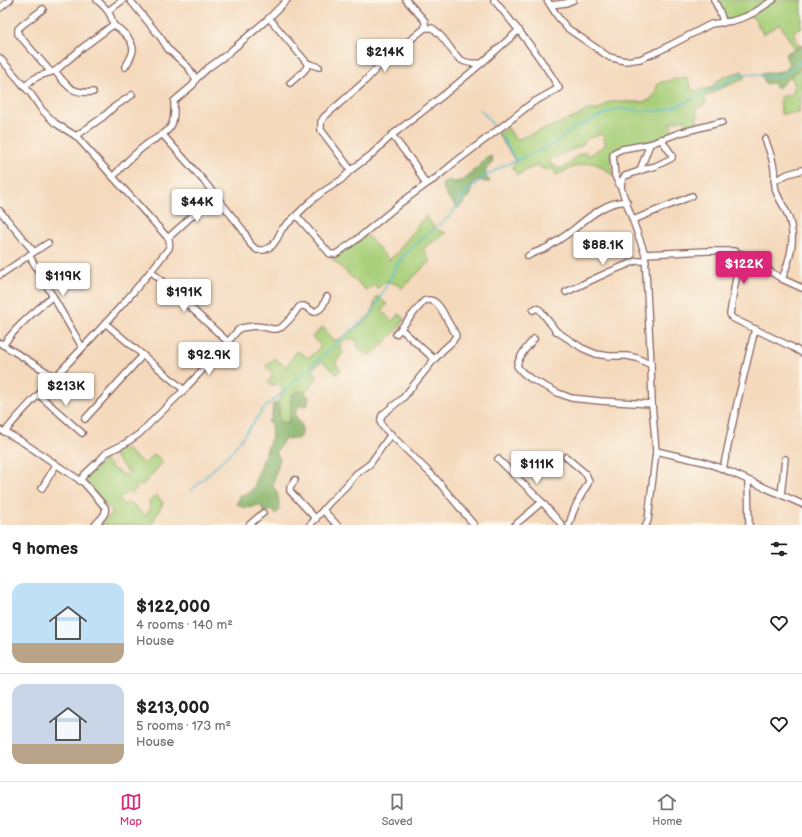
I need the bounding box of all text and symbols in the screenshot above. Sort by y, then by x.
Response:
pin: $214K [357,39,413,73]
text: $214K [366,44,404,60]
pin: $44K [173,189,221,223]
text: $44K [181,194,213,210]
pin: $88.1K [570,232,636,266]
text: $88.1K [582,237,624,253]
pin: $122K [716,251,772,285]
text: $122K [725,256,763,272]
pin: $119K [35,263,91,297]
text: $119K [45,268,81,284]
pin: $191K [156,279,212,313]
text: $191K [166,284,202,300]
pin: $92.9K [176,342,242,376]
text: $92.9K [187,347,231,363]
pin: $213K [38,373,94,407]
text: $213K [47,378,85,394]
pin: $111K [509,451,565,485]
text: $111K [520,456,554,472]
icon: filters [768,538,790,560]
text: 9 homes [12,539,78,559]
text: $122,000 [136,597,210,617]
icon: home [44,599,92,647]
icon: heart [768,612,790,634]
text: 4 rooms · 140 m² [136,617,233,633]
text: House [136,633,174,649]
text: $213,000 [136,698,210,718]
icon: home [44,700,92,748]
icon: heart [768,713,790,735]
text: 5 rooms · 173 m² [136,718,231,734]
text: House [136,734,174,750]
tab: Map [120,791,142,828]
tab: Saved [382,791,413,828]
tab: Home [652,791,682,828]

